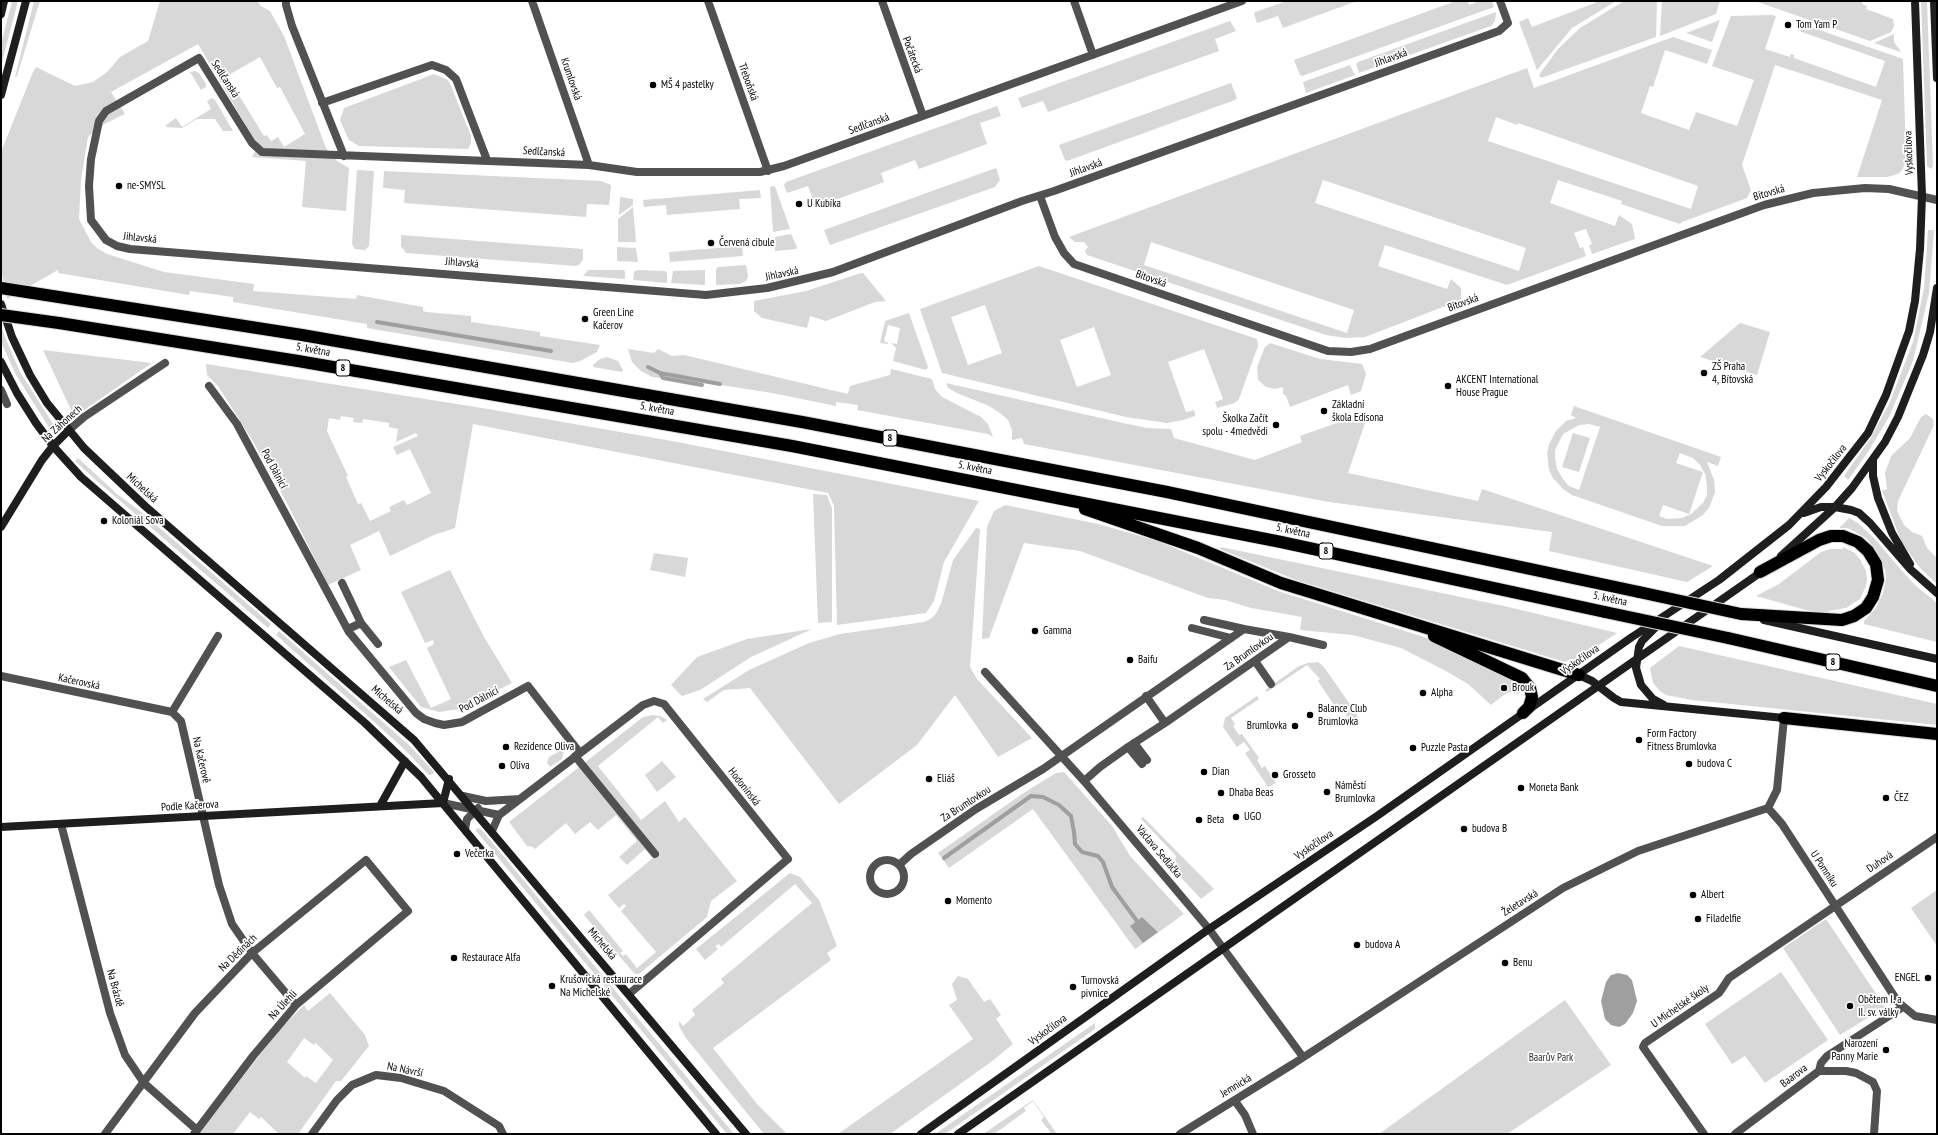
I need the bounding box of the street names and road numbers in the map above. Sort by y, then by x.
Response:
street label: Počátecká [899,35,925,75]
street label: Jihlavská [1373,46,1409,70]
street label: Krumlovská [558,56,584,102]
street label: Sedlčanská [208,58,242,100]
street label: Třeboňská [735,61,761,103]
street label: Sedlčanská [847,111,891,137]
street label: Vyskočilova [1902,131,1916,175]
street label: Sedlčanská [523,144,565,160]
street label: Jihlavská [1068,156,1104,180]
street label: Bítovská [1752,182,1786,204]
street label: Jihlavská [123,230,157,246]
street label: Jihlavská [445,255,479,271]
street label: Jihlavská [764,264,800,284]
street label: Bítovská [1134,268,1168,290]
street label: Bítovská [1446,291,1480,315]
street label: 5. května [295,340,331,360]
road number: 8 [336,360,350,376]
street label: 5. května [639,399,675,419]
street label: Na Záhonech [39,403,85,445]
road number: 8 [883,430,897,446]
street label: Vyskočilova [1812,442,1850,484]
street label: Pod Dálnicí [258,447,290,491]
street label: 5. května [957,458,993,478]
street label: Michelská [124,470,160,506]
street label: 5. května [1275,521,1311,541]
road number: 8 [1319,543,1333,559]
street label: 5. května [1592,589,1628,609]
street label: Za Brumlovkou [1222,630,1276,674]
street label: Vyskočilova [1558,642,1602,678]
road number: 8 [1826,654,1840,670]
street label: Kačerovská [57,671,101,693]
street label: Michelská [368,683,406,717]
street label: Pod Dálnicí [457,684,501,716]
street label: Na Kačerově [189,736,213,784]
street label: Hodonínská [725,765,763,809]
street label: Za Brumlovkou [939,783,993,825]
street label: Podle Kačerova [161,798,219,814]
street label: Václava Sedláčka [1133,823,1185,881]
street label: Vyskočilova [1292,827,1336,863]
street label: U Pomníku [1807,848,1841,890]
street label: Duhová [1864,849,1896,875]
street label: Želetavská [1499,887,1541,919]
street label: Michelská [585,925,619,963]
street label: Na Dědinách [216,932,260,974]
street label: Na Brázdě [104,968,126,1008]
street label: U Michelské školy [1649,981,1711,1031]
street label: Na Úlehli [266,988,300,1022]
street label: Vyskočilova [1026,1012,1070,1048]
street label: Na Návrší [386,1060,424,1080]
street label: Baarova [1778,1062,1810,1090]
street label: Jemnická [1218,1072,1254,1100]

